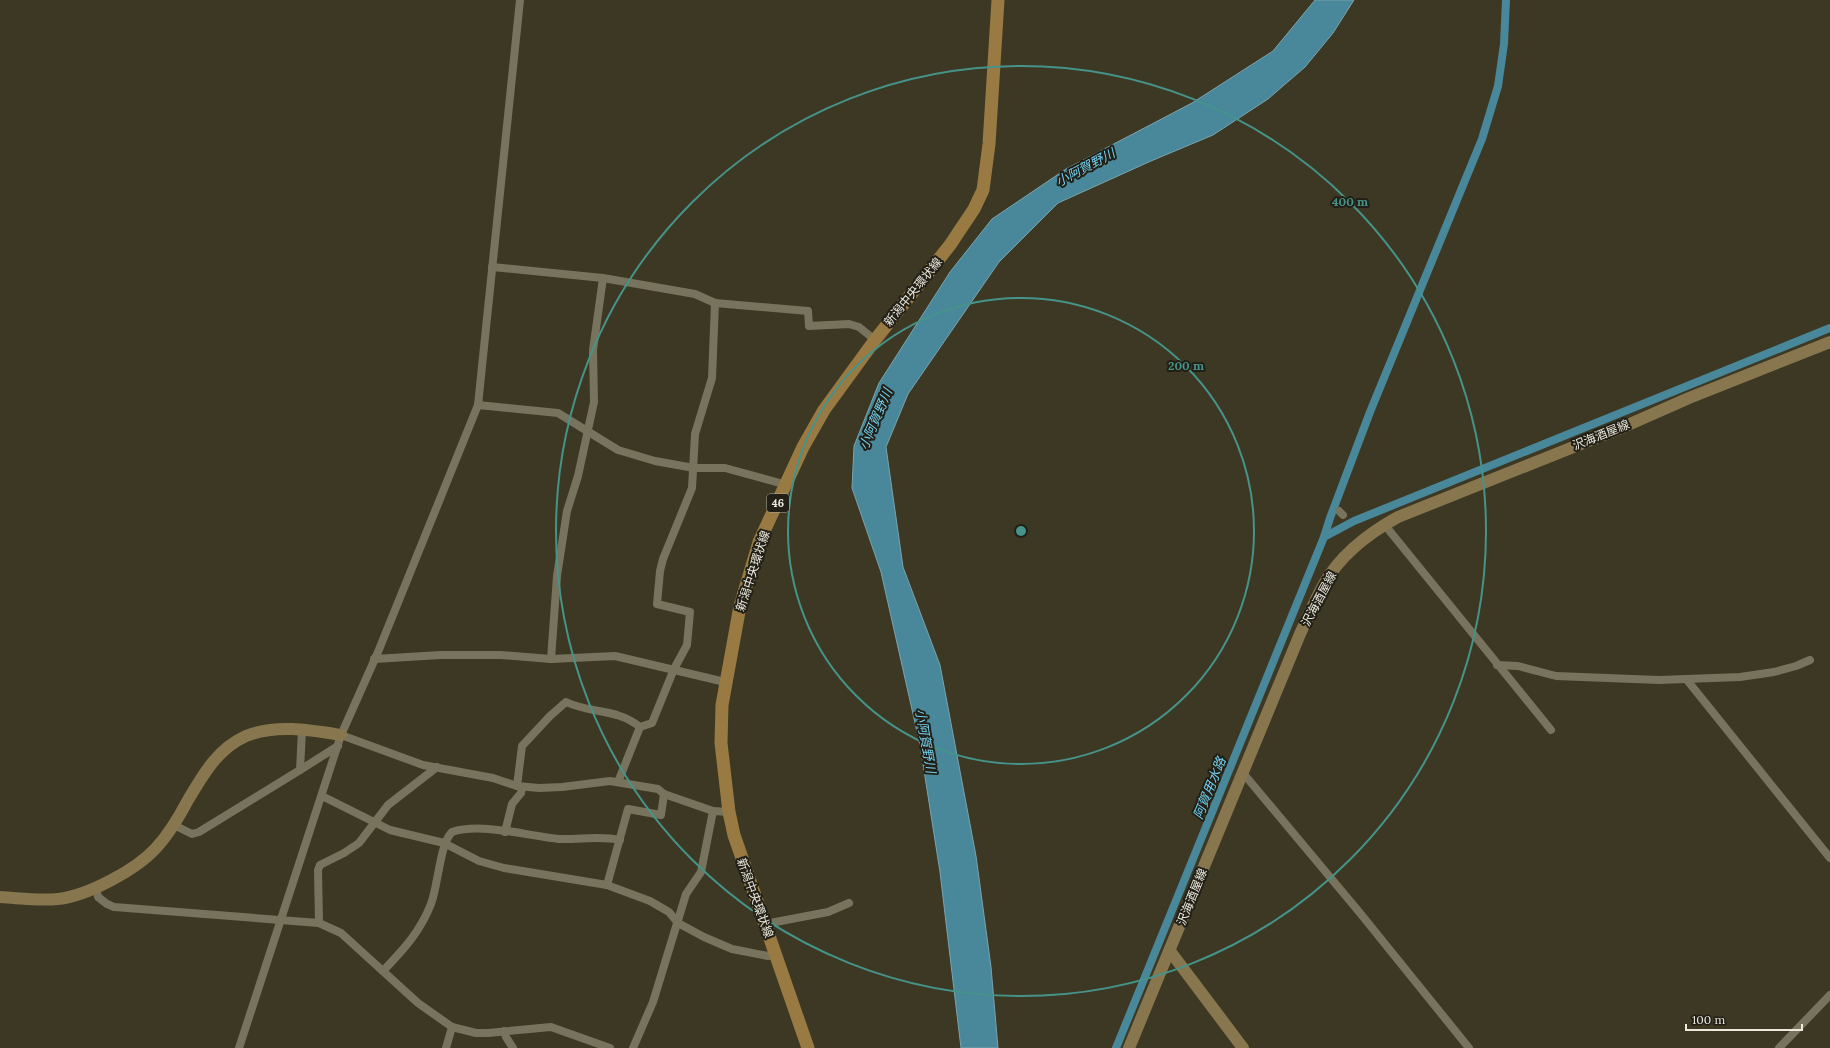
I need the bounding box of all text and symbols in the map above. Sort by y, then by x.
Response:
water label: 小阿賀野川 [1053,144,1120,190]
text: 400 m [1332,194,1368,209]
street label: 新潟中央環状線 [880,254,945,329]
text: 200 m [1168,358,1204,373]
water label: 小阿賀野川 [855,384,897,452]
street label: 沢海酒屋線 [1570,416,1631,453]
road number: 46 [767,494,789,512]
centre of rings [1014,524,1028,538]
street label: 新潟中央環状線 [732,529,773,613]
street label: 沢海酒屋線 [1298,569,1339,629]
water label: 小阿賀野川 [911,708,940,777]
water label: 阿賀用水路 [1189,754,1230,822]
street label: 新潟中央環状線 [734,856,777,940]
street label: 沢海酒屋線 [1173,866,1210,927]
scale bar [1686,1006,1802,1032]
text: 100 m [1692,1012,1725,1027]

